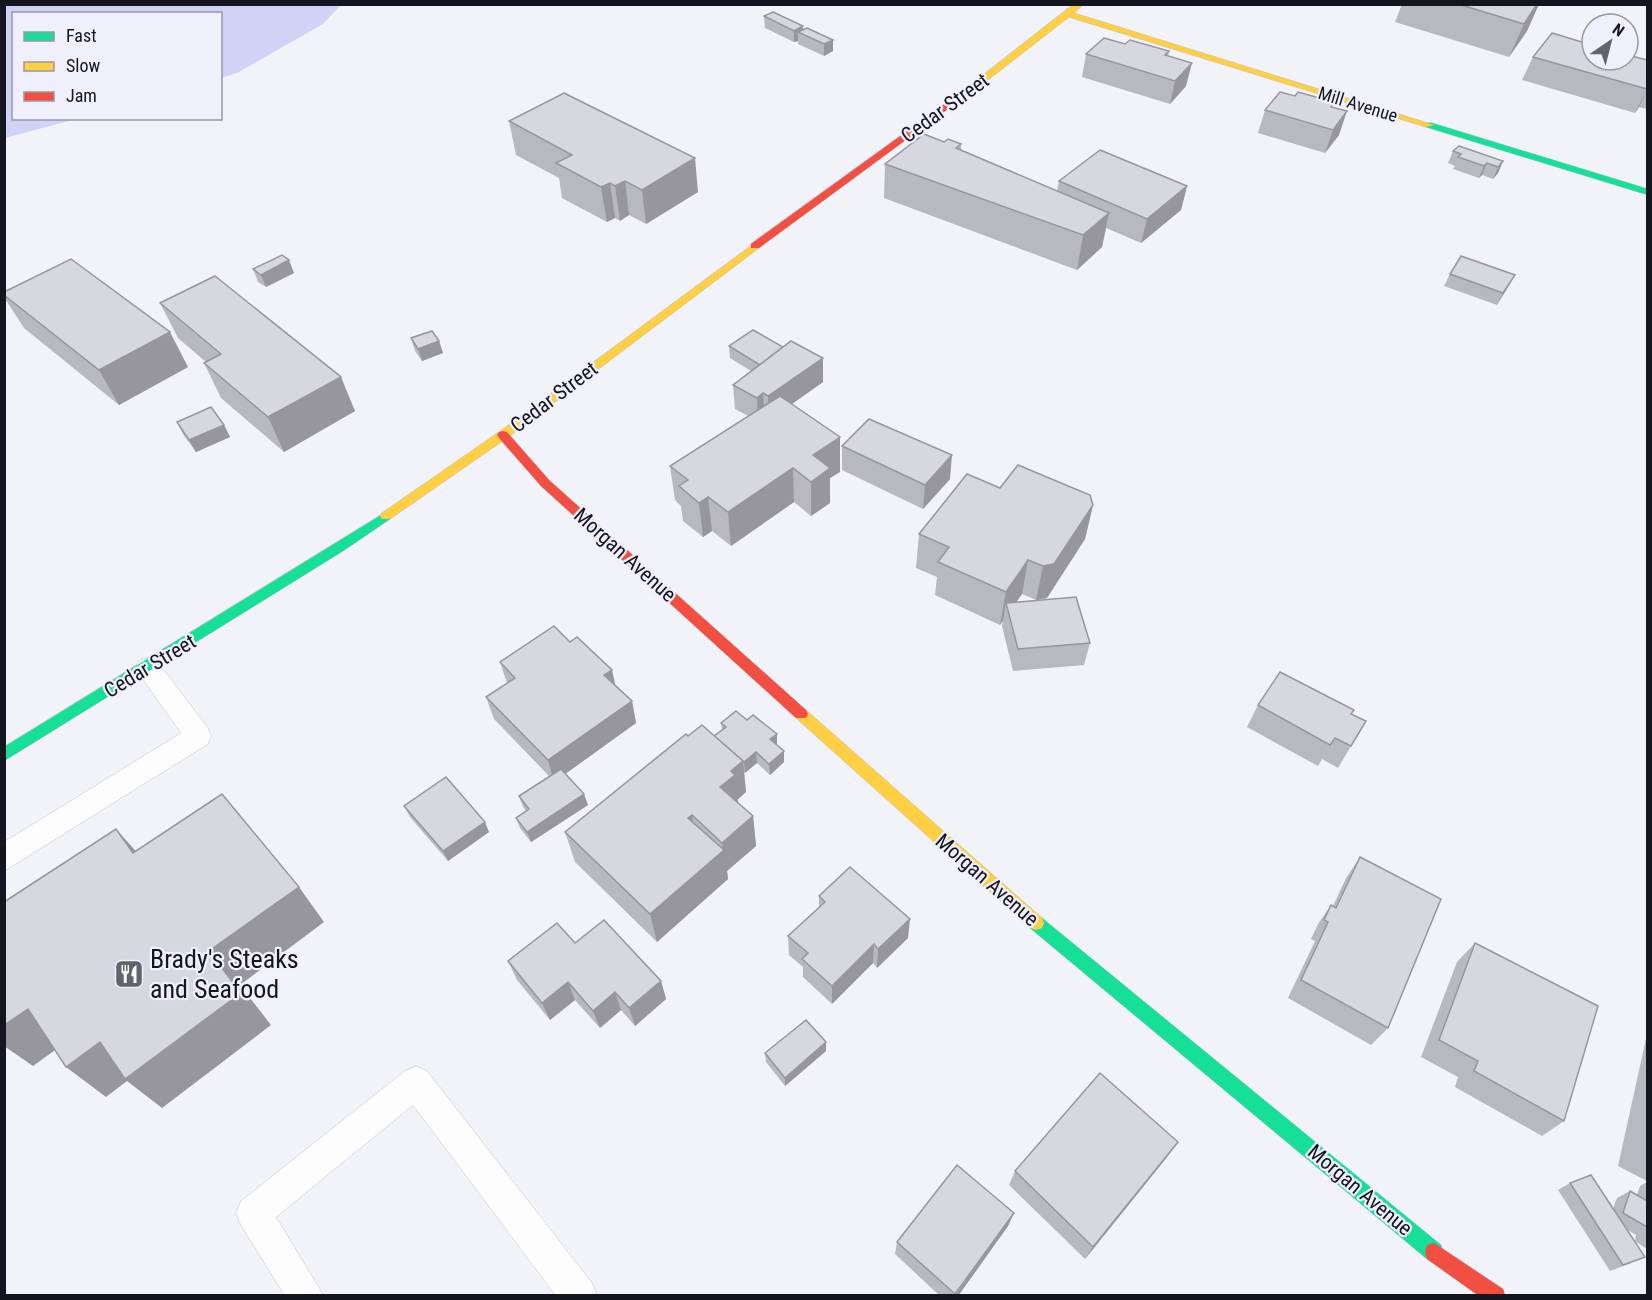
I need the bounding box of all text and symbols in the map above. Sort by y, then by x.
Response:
legend [12,12,222,120]
north arrow [1580,12,1640,72]
text: N [1609,20,1628,41]
text: Fast [66,25,97,46]
text: Slow [66,55,101,76]
street label: Cedar Street [896,68,994,148]
street label: Mill Avenue [1316,82,1400,126]
text: Jam [66,85,97,106]
street label: Cedar Street [506,357,602,437]
street label: Morgan Avenue [569,503,681,607]
street label: Cedar Street [100,629,200,703]
street label: Morgan Avenue [931,829,1043,931]
place label: Brady's Steaks and Seafood [150,944,299,1004]
restaurant icon: Brady's Steaks and Seafood [113,958,145,990]
street label: Morgan Avenue [1303,1140,1417,1241]

